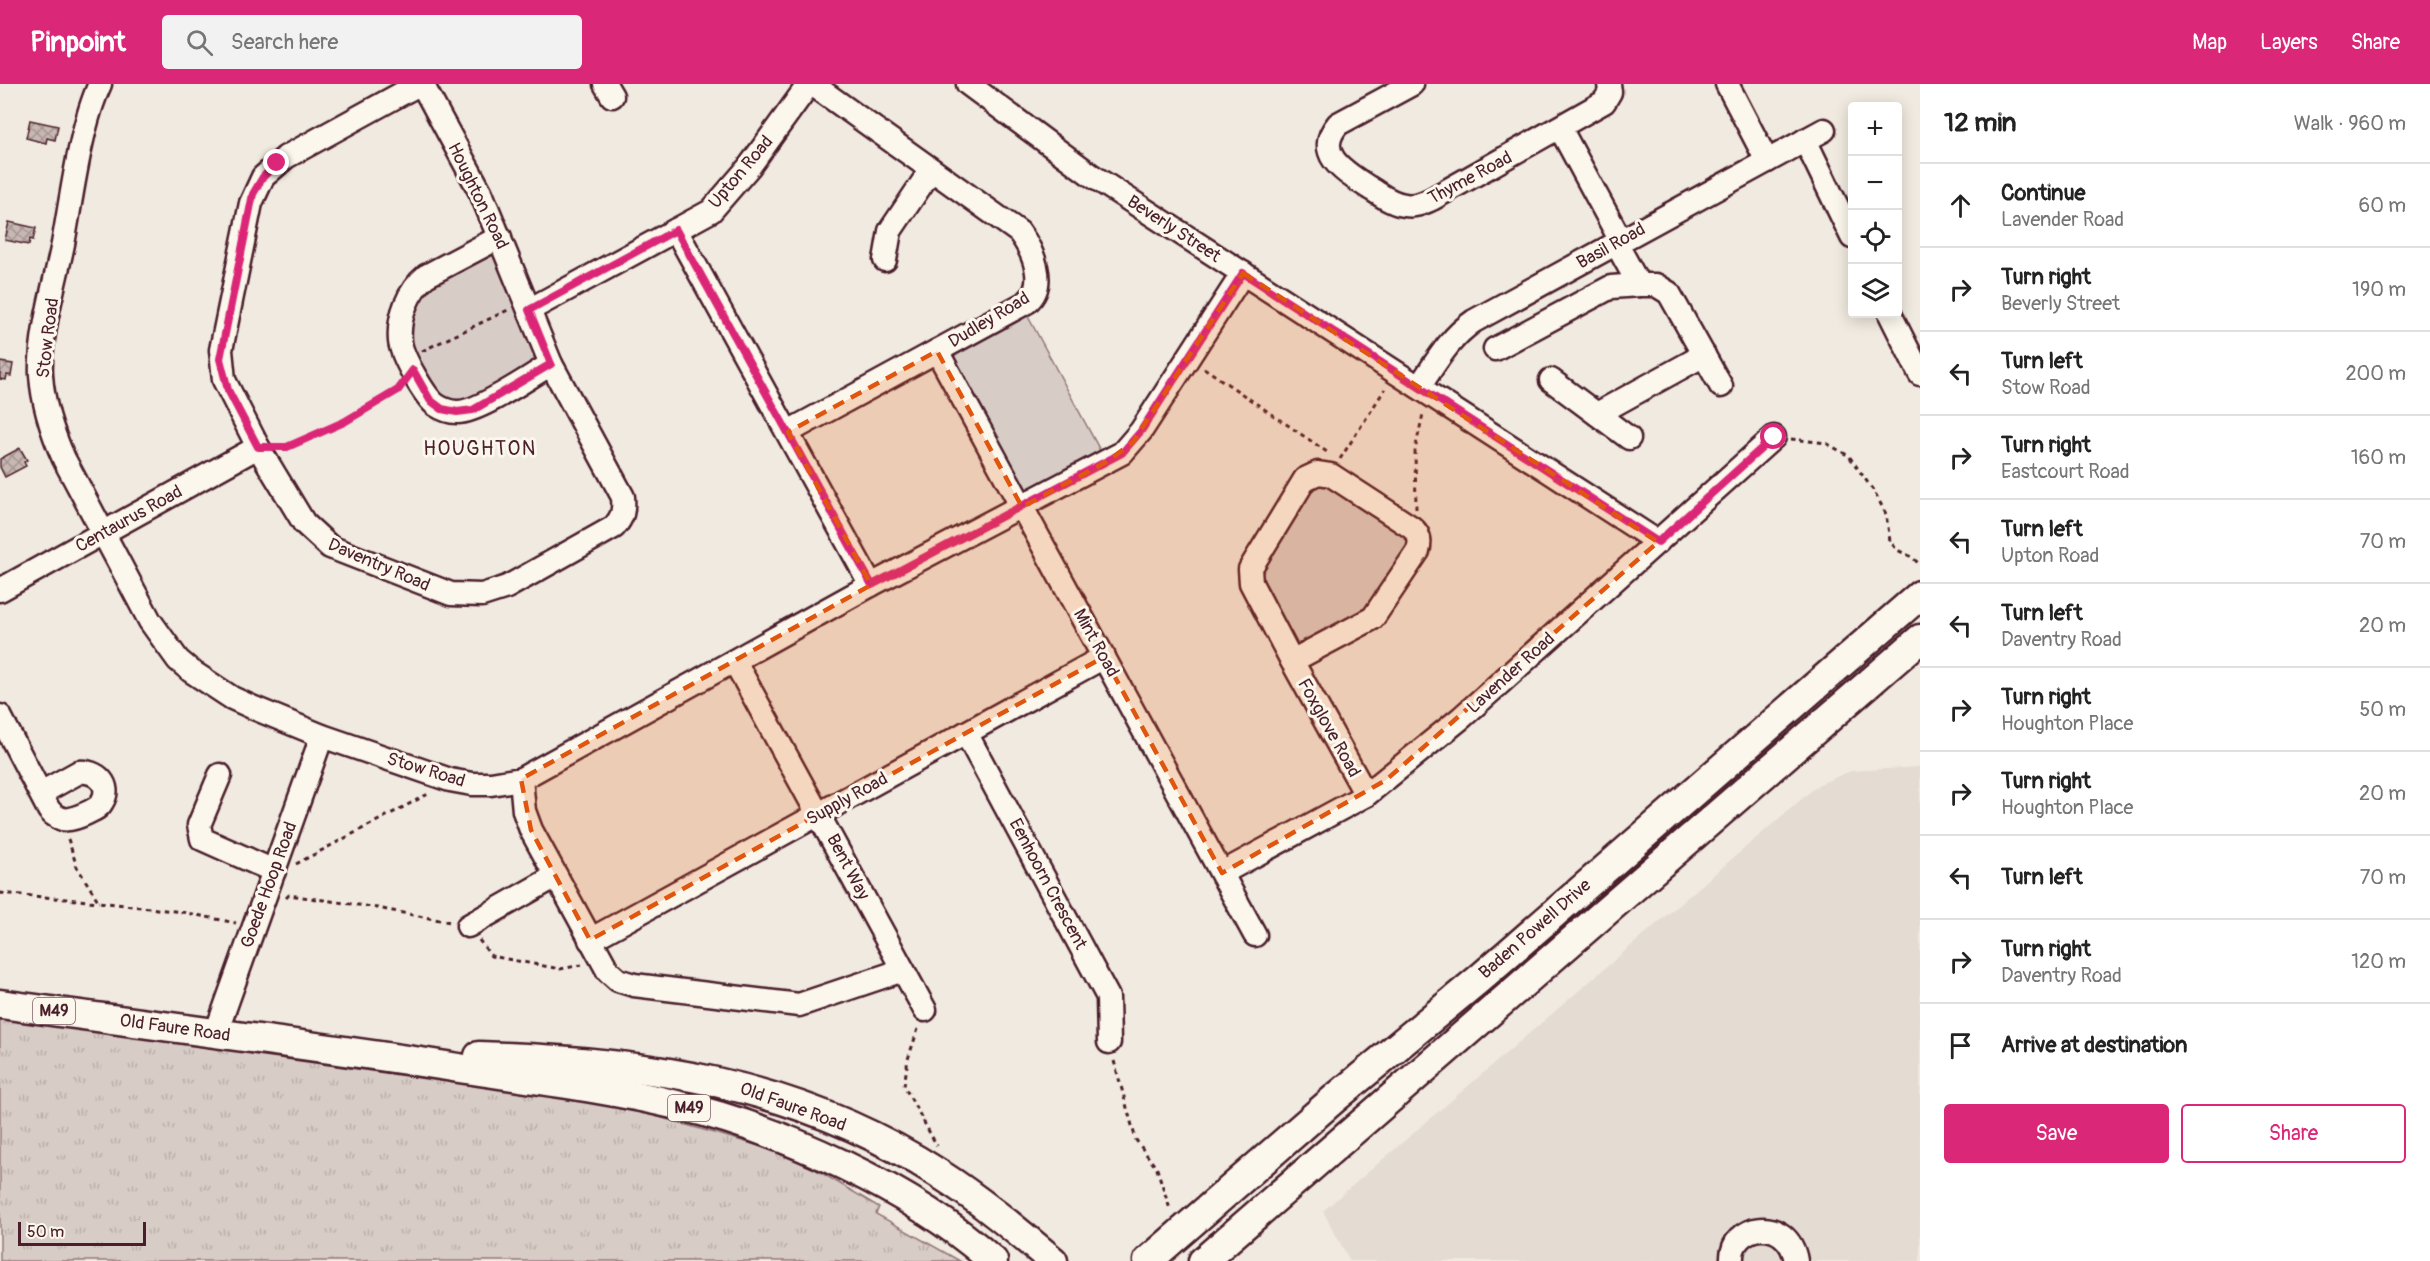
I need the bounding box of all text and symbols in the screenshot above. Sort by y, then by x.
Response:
search box [162,15,582,69]
text: Pinpoint [30,25,126,60]
icon: search [183,26,216,59]
text: Search here [231,28,338,56]
text: Map [2192,29,2227,56]
text: Layers [2260,29,2318,56]
text: Share [2351,29,2400,56]
map controls [1848,102,1902,318]
button: + [1848,102,1902,156]
text: 12 min [1944,107,2017,139]
text: Walk · 960 m [2294,111,2406,136]
street label: Upton Road [704,131,778,213]
street label: Houghton Road [442,139,514,253]
street label: Thyme Road [1424,146,1516,210]
route end [263,149,289,175]
button: − [1848,156,1902,210]
text: Continue [2001,179,2085,207]
icon: ahead [1944,189,1977,222]
street label: Beverly Street [1123,190,1226,268]
text: 60 m [2359,193,2406,218]
text: Lavender Road [2001,207,2124,232]
button: locate [1848,210,1902,264]
street label: Basil Road [1573,218,1649,274]
text: Turn right [2001,263,2091,291]
button: layers [1848,264,1902,318]
icon: right [1944,273,1977,306]
text: 190 m [2352,277,2406,302]
street label: Dudley Road [944,287,1034,353]
text: Beverly Street [2001,291,2120,316]
street label: Stow Road [32,297,64,379]
text: Turn left [2001,347,2083,375]
icon: left [1944,357,1977,390]
text: 200 m [2345,361,2406,386]
text: Stow Road [2001,375,2091,400]
route start [1760,423,1786,449]
text: Turn right [2001,431,2091,459]
district label: HOUGHTON [423,436,537,461]
icon: right [1944,441,1977,474]
text: 160 m [2351,445,2406,470]
text: Eastcourt Road [2001,459,2130,484]
street label: Centaurus Road [72,480,186,558]
text: Turn left [2001,515,2083,543]
icon: left [1944,525,1977,558]
text: 70 m [2360,529,2406,554]
street label: Daventry Road [324,533,434,597]
text: Upton Road [2001,543,2099,568]
text: Turn left [2001,599,2083,627]
street label: Mint Road [1068,605,1124,681]
icon: left [1944,609,1977,642]
text: 20 m [2359,613,2406,638]
street label: Lavender Road [1462,627,1560,719]
text: Daventry Road [2001,627,2122,652]
street label: Foxglove Road [1292,674,1366,782]
text: Turn right [2001,683,2091,711]
icon: right [1944,693,1977,726]
text: 50 m [2359,697,2406,722]
text: Houghton Place [2001,711,2133,736]
street label: Stow Road [384,747,468,793]
street label: Supply Road [802,767,892,831]
text: Turn right [2001,767,2091,795]
icon: right [1944,777,1977,810]
text: 20 m [2359,781,2406,806]
text: Houghton Place [2001,795,2133,820]
street label: Eenhoorn Crescent [1004,814,1093,954]
street label: Goede Hoop Road [235,819,303,951]
street label: Bent Way [821,830,875,904]
icon: left [1944,861,1977,894]
text: Turn left [2001,863,2083,891]
text: 70 m [2360,865,2406,890]
street label: Baden Powell Drive [1474,874,1596,984]
text: Turn right [2001,935,2091,963]
icon: right [1944,945,1977,978]
text: 120 m [2351,949,2406,974]
text: Daventry Road [2001,963,2122,988]
road number: M49 [33,998,75,1024]
street label: Old Faure Road [118,1009,232,1047]
icon: arrive [1944,1029,1977,1062]
text: Arrive at destination [2001,1031,2187,1059]
street label: Old Faure Road [737,1077,849,1137]
road number: M49 [668,1095,710,1121]
button: Save [1944,1104,2169,1163]
button: Share [2181,1104,2406,1163]
scale bar [18,1219,146,1246]
text: 50 m [27,1222,64,1242]

